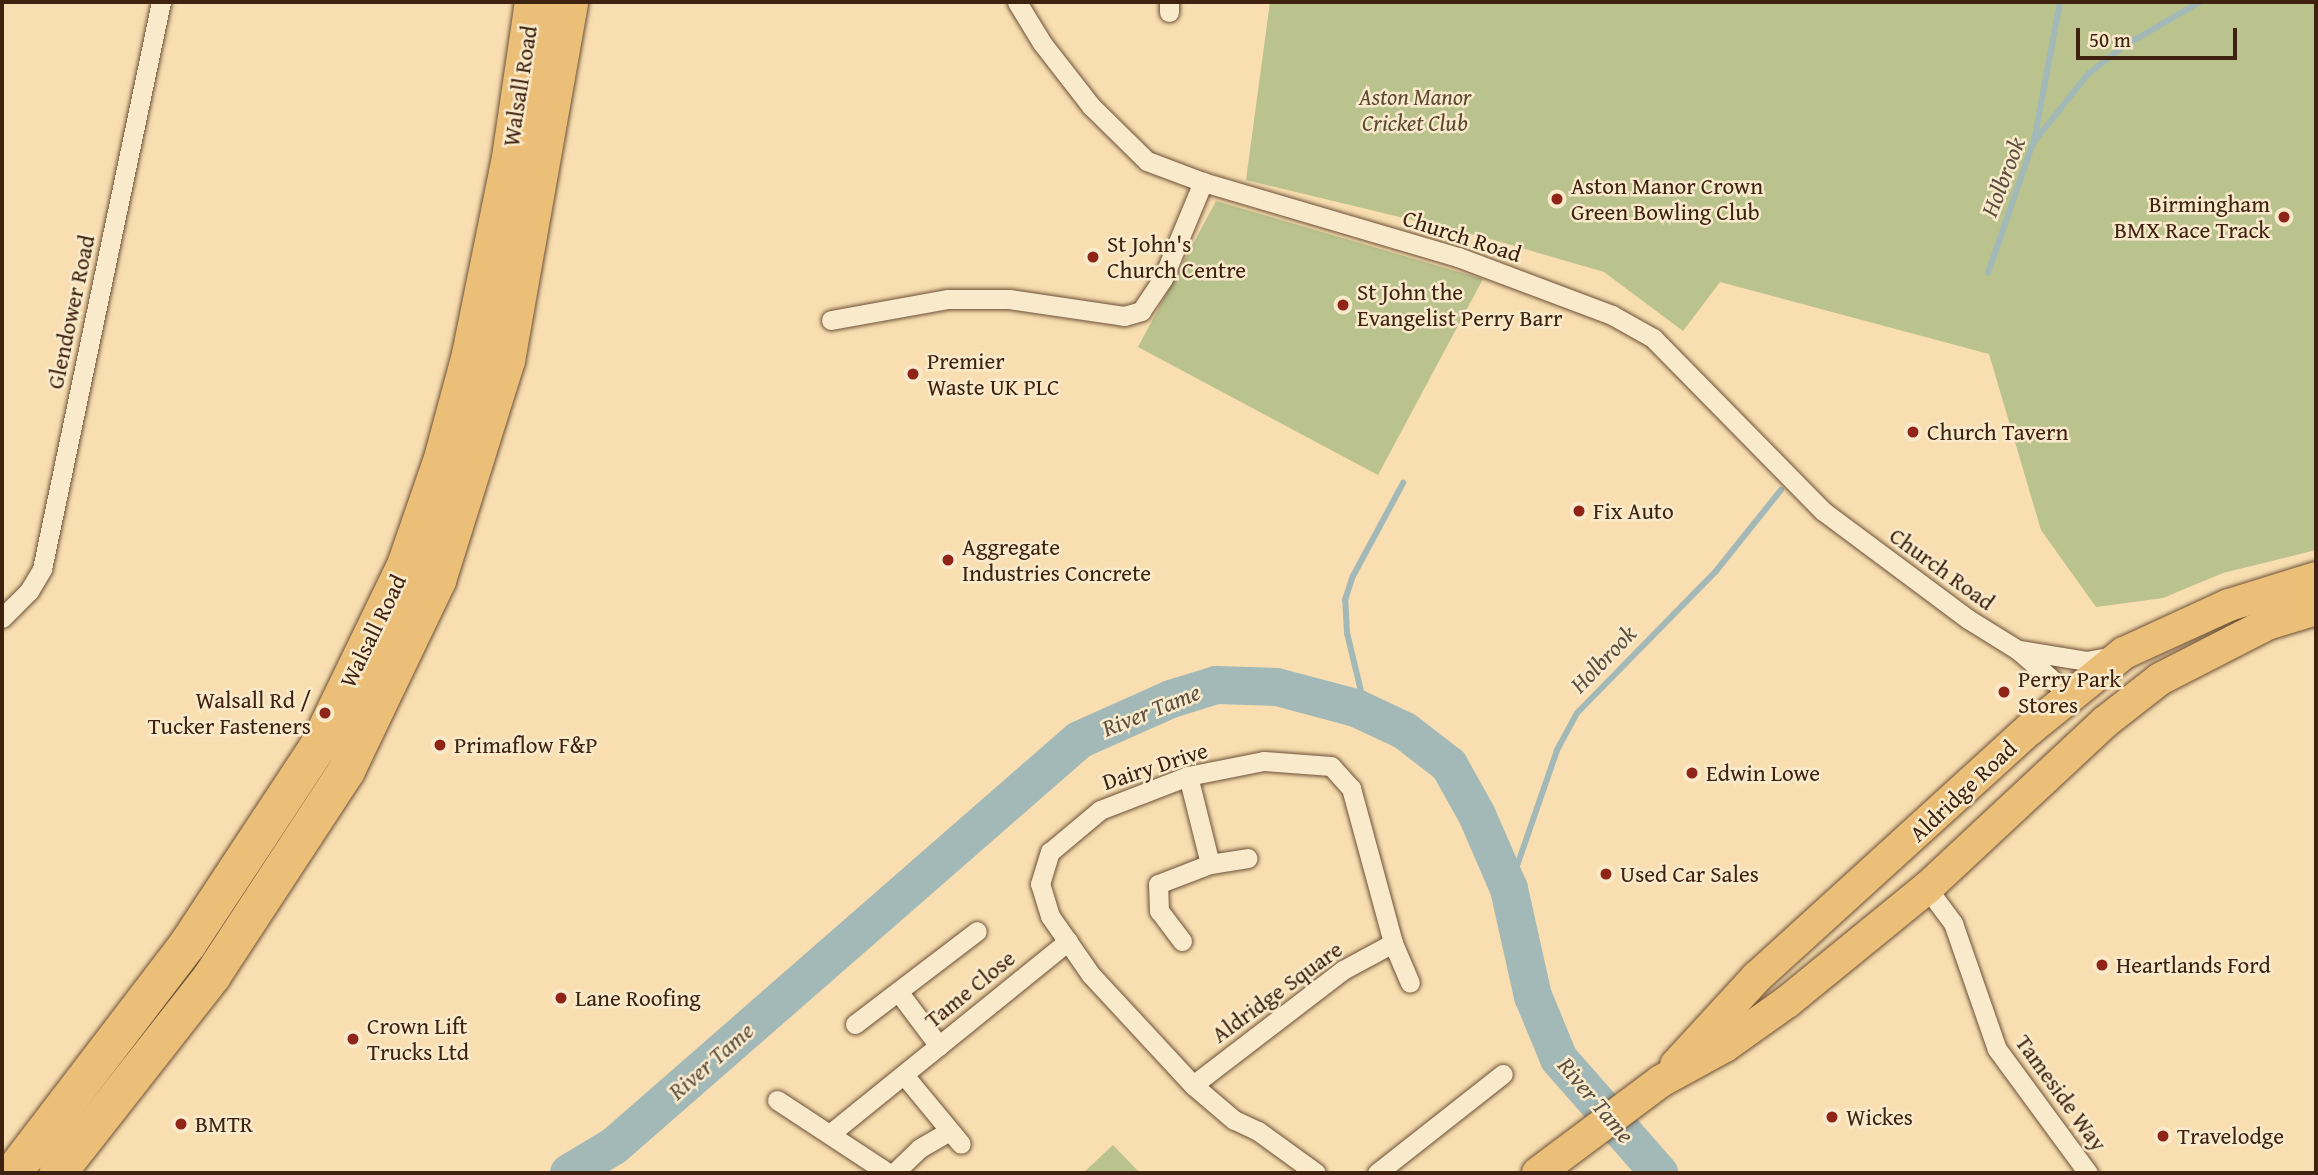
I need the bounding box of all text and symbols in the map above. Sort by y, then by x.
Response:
scale bar [2080,14,2241,58]
street label: Walsall Road [497,24,543,148]
text: 50 m [2089,24,2131,55]
park label: Aston Manor Cricket Club [1359,83,1471,137]
water label: Holbrook [1975,133,2031,221]
place label: Aston Manor Crown Green Bowling Club [1571,172,1763,226]
place label: Birmingham BMX Race Track [2114,190,2270,244]
marker: Aston Manor Crown Green Bowling Club [1549,191,1565,207]
street label: Church Road [1399,204,1525,268]
marker: Birmingham BMX Race Track [2276,209,2292,225]
place label: St John's Church Centre [1107,230,1246,284]
street label: Glendower Road [41,232,101,392]
marker: St John's Church Centre [1085,249,1101,265]
place label: St John the Evangelist Perry Barr [1357,278,1562,332]
marker: St John the Evangelist Perry Barr [1335,297,1351,313]
place label: Premier Waste UK PLC [927,347,1060,401]
marker: Premier Waste UK PLC [905,366,921,382]
place label: Church Tavern [1927,418,2068,446]
marker: Church Tavern [1905,424,1921,440]
place label: Fix Auto [1593,497,1674,525]
marker: Fix Auto [1571,503,1587,519]
street label: Church Road [1884,522,2000,616]
place label: Aggregate Industries Concrete [962,533,1151,587]
marker: Aggregate Industries Concrete [940,552,956,568]
street label: Walsall Road [334,570,412,692]
water label: Holbrook [1564,619,1642,699]
place label: Perry Park Stores [2018,665,2121,719]
water label: River Tame [1098,677,1204,743]
marker: Perry Park Stores [1996,684,2012,700]
place label: Walsall Rd / Tucker Fasteners [148,686,311,740]
marker: Walsall Rd / Tucker Fasteners [317,705,333,721]
place label: Primaflow F&P [454,731,598,759]
street label: Aldridge Road [1904,734,2022,848]
street label: Dairy Drive [1099,736,1211,796]
marker: Primaflow F&P [432,737,448,753]
place label: Edwin Lowe [1706,759,1820,787]
marker: Edwin Lowe [1684,765,1700,781]
place label: Used Car Sales [1620,860,1759,888]
marker: Used Car Sales [1598,866,1614,882]
street label: Aldridge Square [1206,935,1348,1049]
street label: Tame Close [919,944,1021,1034]
place label: Heartlands Ford [2116,951,2271,979]
marker: Heartlands Ford [2094,957,2110,973]
place label: Lane Roofing [575,984,701,1012]
marker: Lane Roofing [553,990,569,1006]
place label: Crown Lift Trucks Ltd [367,1012,469,1066]
water label: River Tame [663,1016,759,1106]
street label: Tameside Way [2010,1029,2112,1157]
marker: Crown Lift Trucks Ltd [345,1031,361,1047]
water label: River Tame [1552,1051,1640,1149]
place label: Wickes [1846,1103,1913,1131]
marker: Wickes [1824,1109,1840,1125]
place label: BMTR [195,1110,253,1138]
marker: BMTR [173,1116,189,1132]
place label: Travelodge [2177,1122,2284,1150]
marker: Travelodge [2155,1128,2171,1144]

